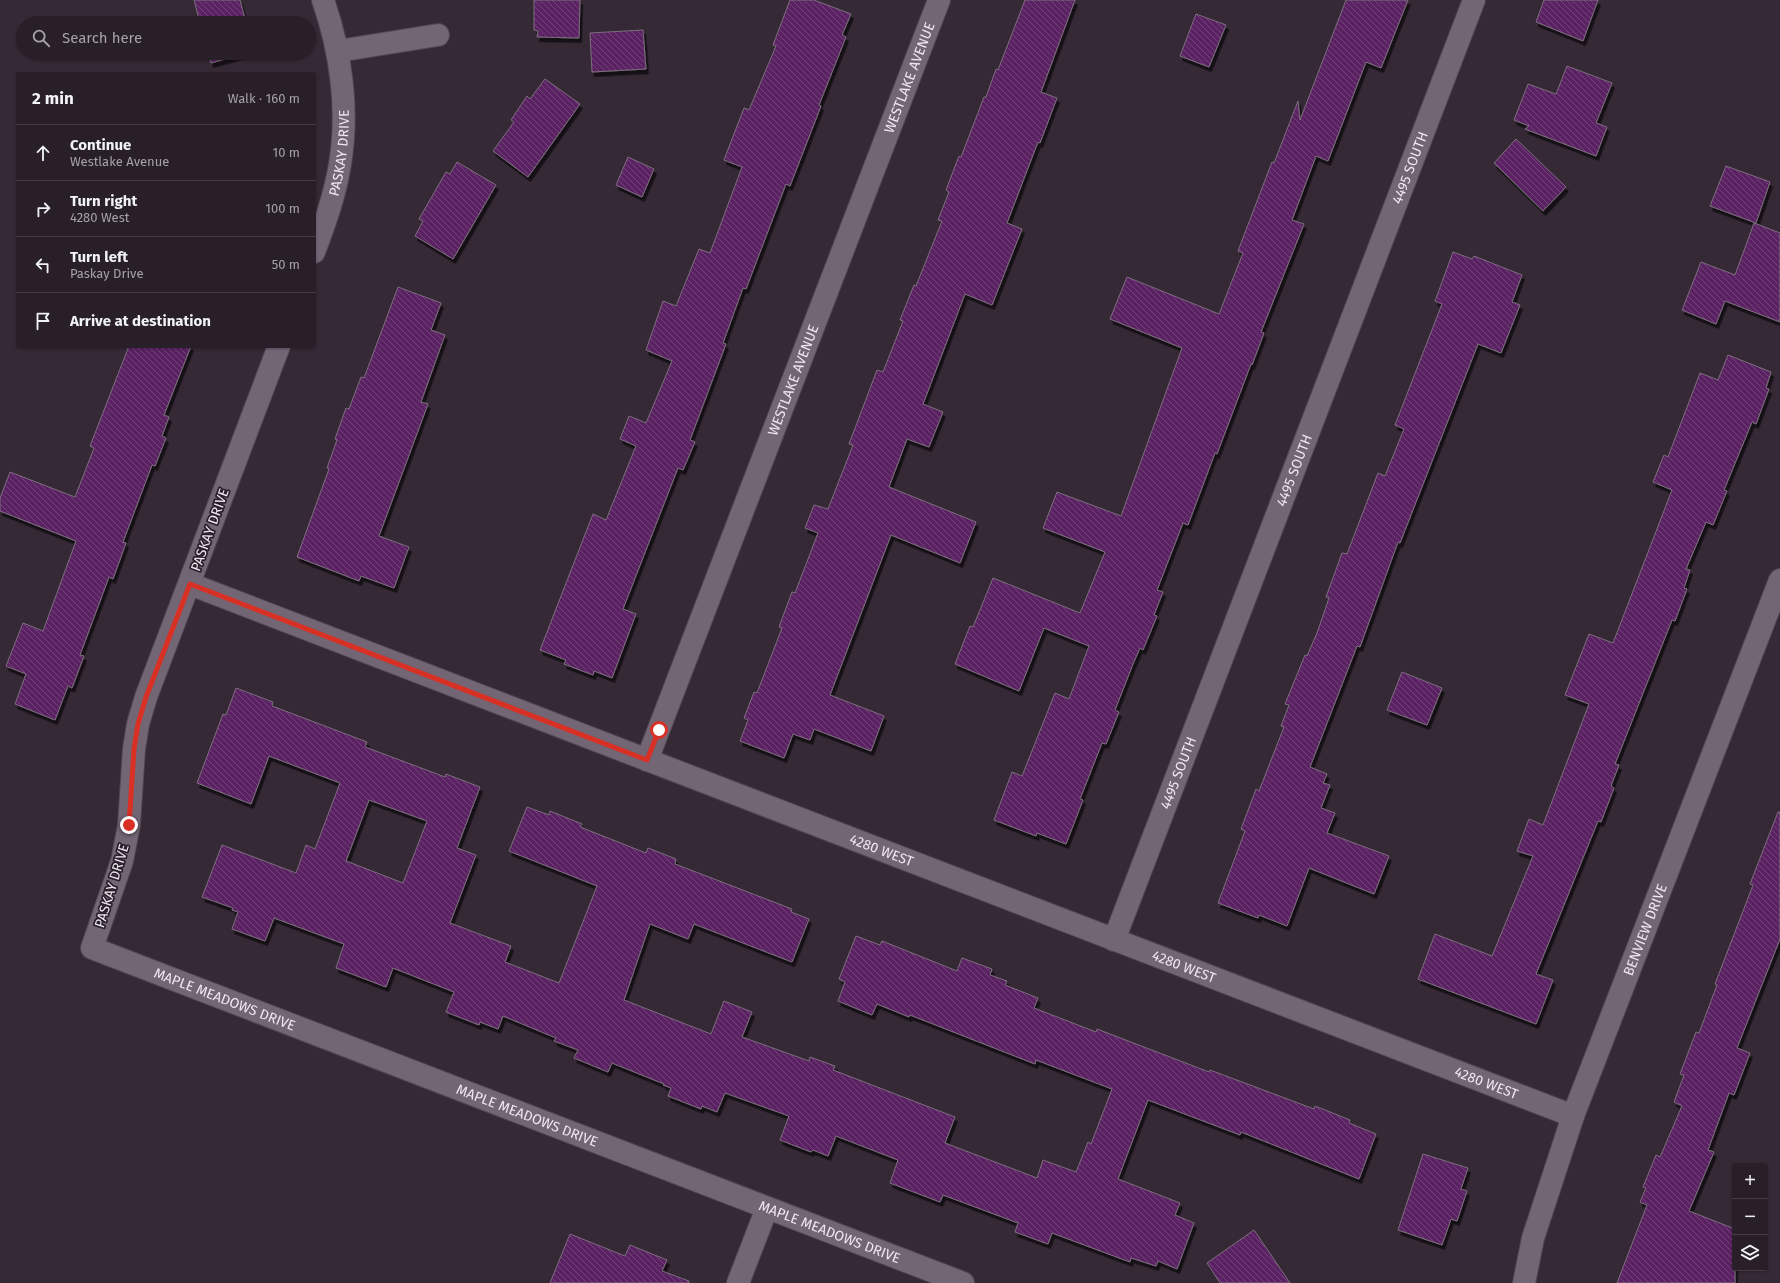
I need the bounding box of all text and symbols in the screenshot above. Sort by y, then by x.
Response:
search box [16,16,316,60]
street label: WESTLAKE AVENUE [880,20,938,136]
icon: search [30,27,52,49]
text: Search here [62,29,142,47]
text: 2 min [32,88,74,109]
text: Walk · 160 m [228,91,300,106]
street label: PASKAY DRIVE [325,110,352,198]
street label: 4495 SOUTH [1388,129,1431,206]
text: Continue [70,136,131,154]
icon: ahead [32,142,54,164]
text: 10 m [273,145,300,160]
text: Westlake Avenue [70,154,169,169]
text: Turn right [70,192,137,210]
icon: right [32,198,54,220]
text: 100 m [265,201,300,216]
text: 4280 West [70,210,129,225]
text: Turn left [70,248,128,266]
icon: left [32,254,54,276]
text: 50 m [272,257,300,272]
text: Paskay Drive [70,266,144,281]
icon: arrive [32,310,54,332]
text: Arrive at destination [70,312,211,330]
street label: WESTLAKE AVENUE [764,322,822,438]
street label: 4495 SOUTH [1272,432,1315,509]
street label: PASKAY DRIVE [187,486,233,574]
route start [650,721,668,739]
street label: 4495 SOUTH [1156,734,1200,811]
route end [120,816,138,834]
street label: 4280 WEST [847,830,917,870]
street label: PASKAY DRIVE [91,842,133,930]
street label: BENVIEW DRIVE [1620,881,1670,978]
street label: 4280 WEST [1150,946,1219,987]
street label: MAPLE MEADOWS DRIVE [152,964,298,1034]
street label: 4280 WEST [1452,1063,1521,1103]
street label: MAPLE MEADOWS DRIVE [454,1080,600,1150]
map controls [1732,1163,1768,1271]
button: + [1732,1163,1768,1199]
street label: MAPLE MEADOWS DRIVE [756,1197,903,1267]
button: − [1732,1199,1768,1235]
button: layers [1732,1235,1768,1271]

